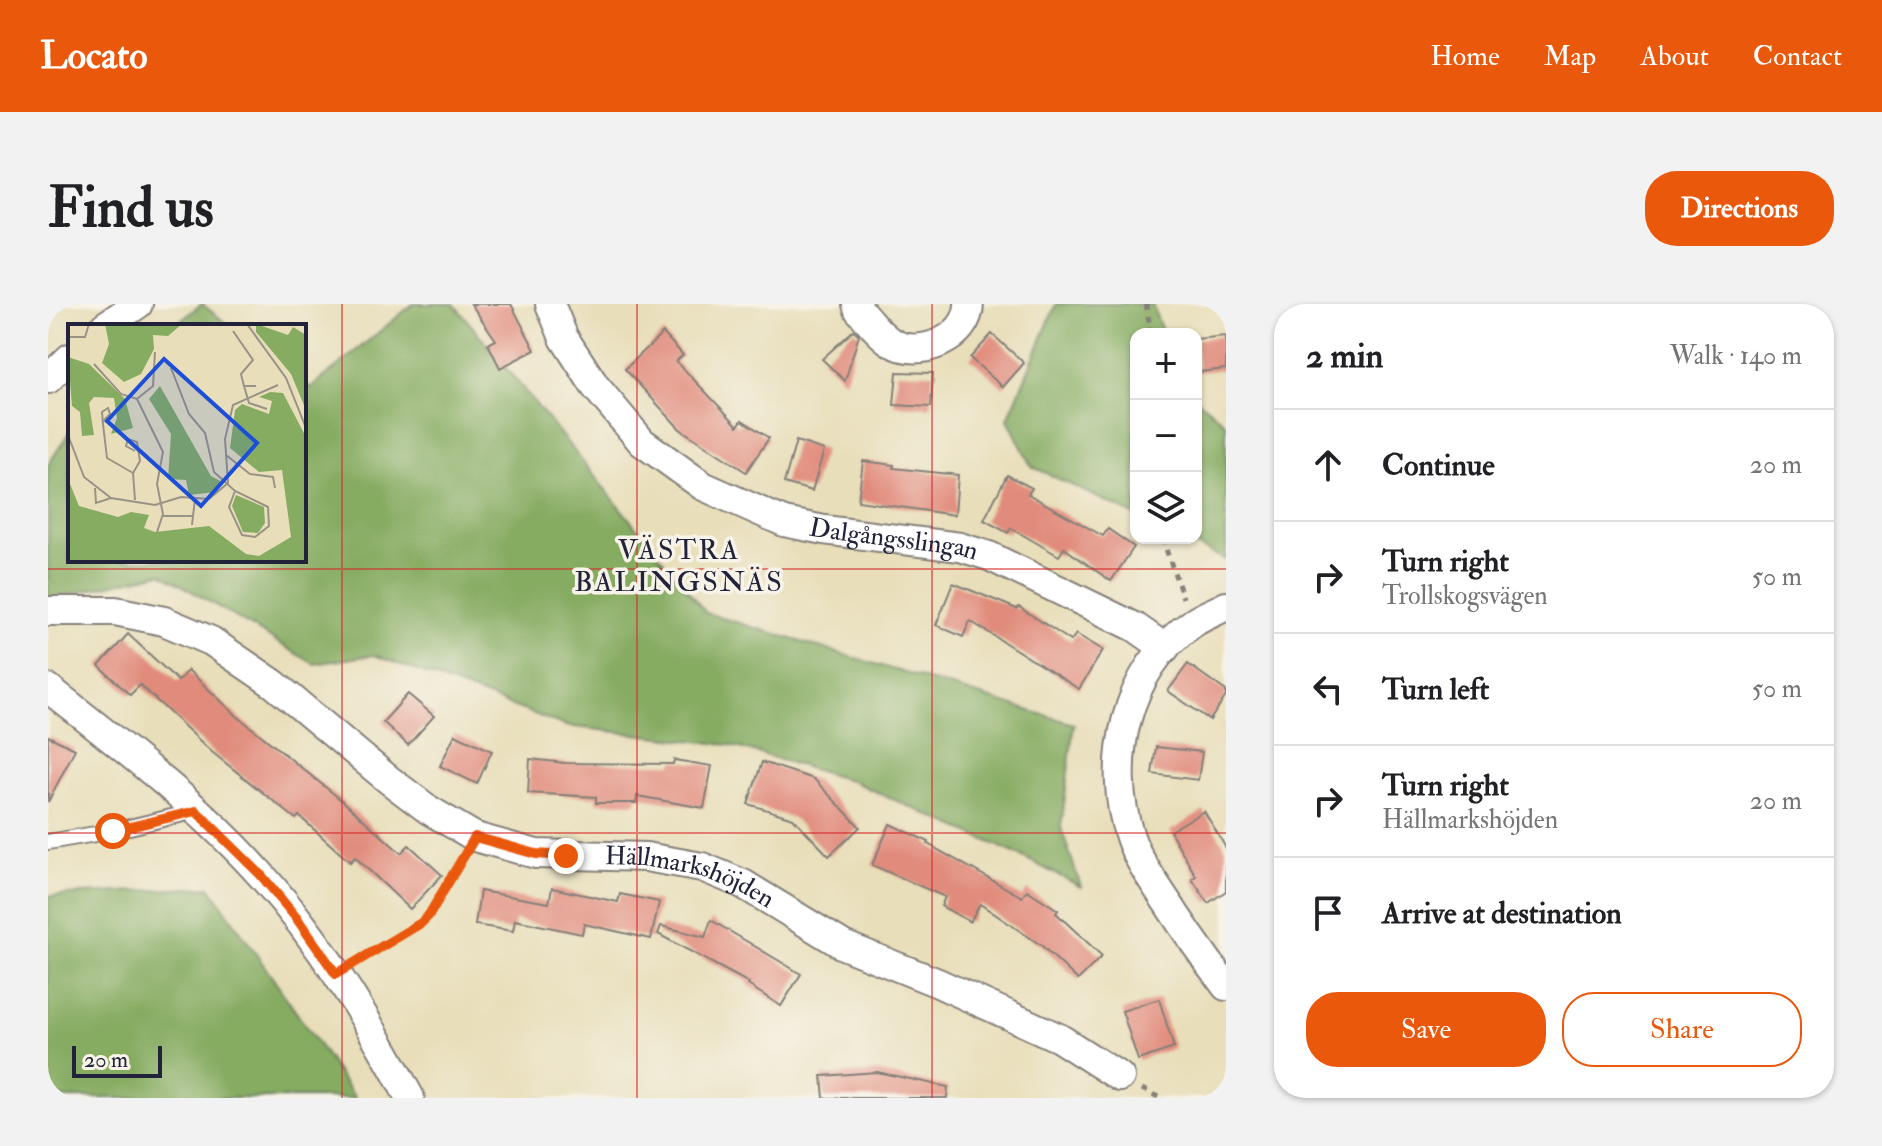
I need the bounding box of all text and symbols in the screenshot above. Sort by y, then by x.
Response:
text: Locato [40,32,147,80]
text: Home [1430,39,1500,74]
text: Map [1544,39,1596,74]
text: About [1640,39,1709,74]
text: Contact [1753,39,1842,74]
button: Directions [1645,171,1834,246]
text: Find us [48,173,214,244]
inset map [68,324,306,562]
map controls [1130,328,1202,544]
button: + [1130,328,1202,400]
text: 2 min [1306,335,1383,378]
text: Walk · 140 m [1670,340,1802,372]
button: − [1130,400,1202,472]
icon: ahead [1306,443,1350,487]
text: Continue [1382,447,1495,484]
text: 20 m [1750,449,1802,481]
button: layers [1130,472,1202,544]
street label: Dalgångsslingan [807,511,982,568]
district label: VÄSTRA BALINGSNÄS [574,533,784,600]
text: Turn right [1382,543,1509,580]
icon: right [1306,555,1350,599]
text: 50 m [1752,561,1802,593]
text: Trollskogsvägen [1382,580,1548,612]
icon: left [1306,667,1350,711]
text: Turn left [1382,671,1489,708]
text: 50 m [1752,673,1802,705]
text: Turn right [1382,767,1509,804]
icon: right [1306,779,1350,823]
text: 20 m [1750,785,1802,817]
text: Hällmarkshöjden [1382,804,1558,836]
route start [95,813,131,849]
route end [548,838,584,874]
street label: Hällmarkshöjden [605,840,780,915]
icon: arrive [1306,891,1350,935]
text: Arrive at destination [1382,895,1622,932]
button: Save [1306,992,1546,1067]
button: Share [1562,992,1802,1067]
scale bar [72,1042,162,1078]
text: 20 m [84,1046,128,1074]

